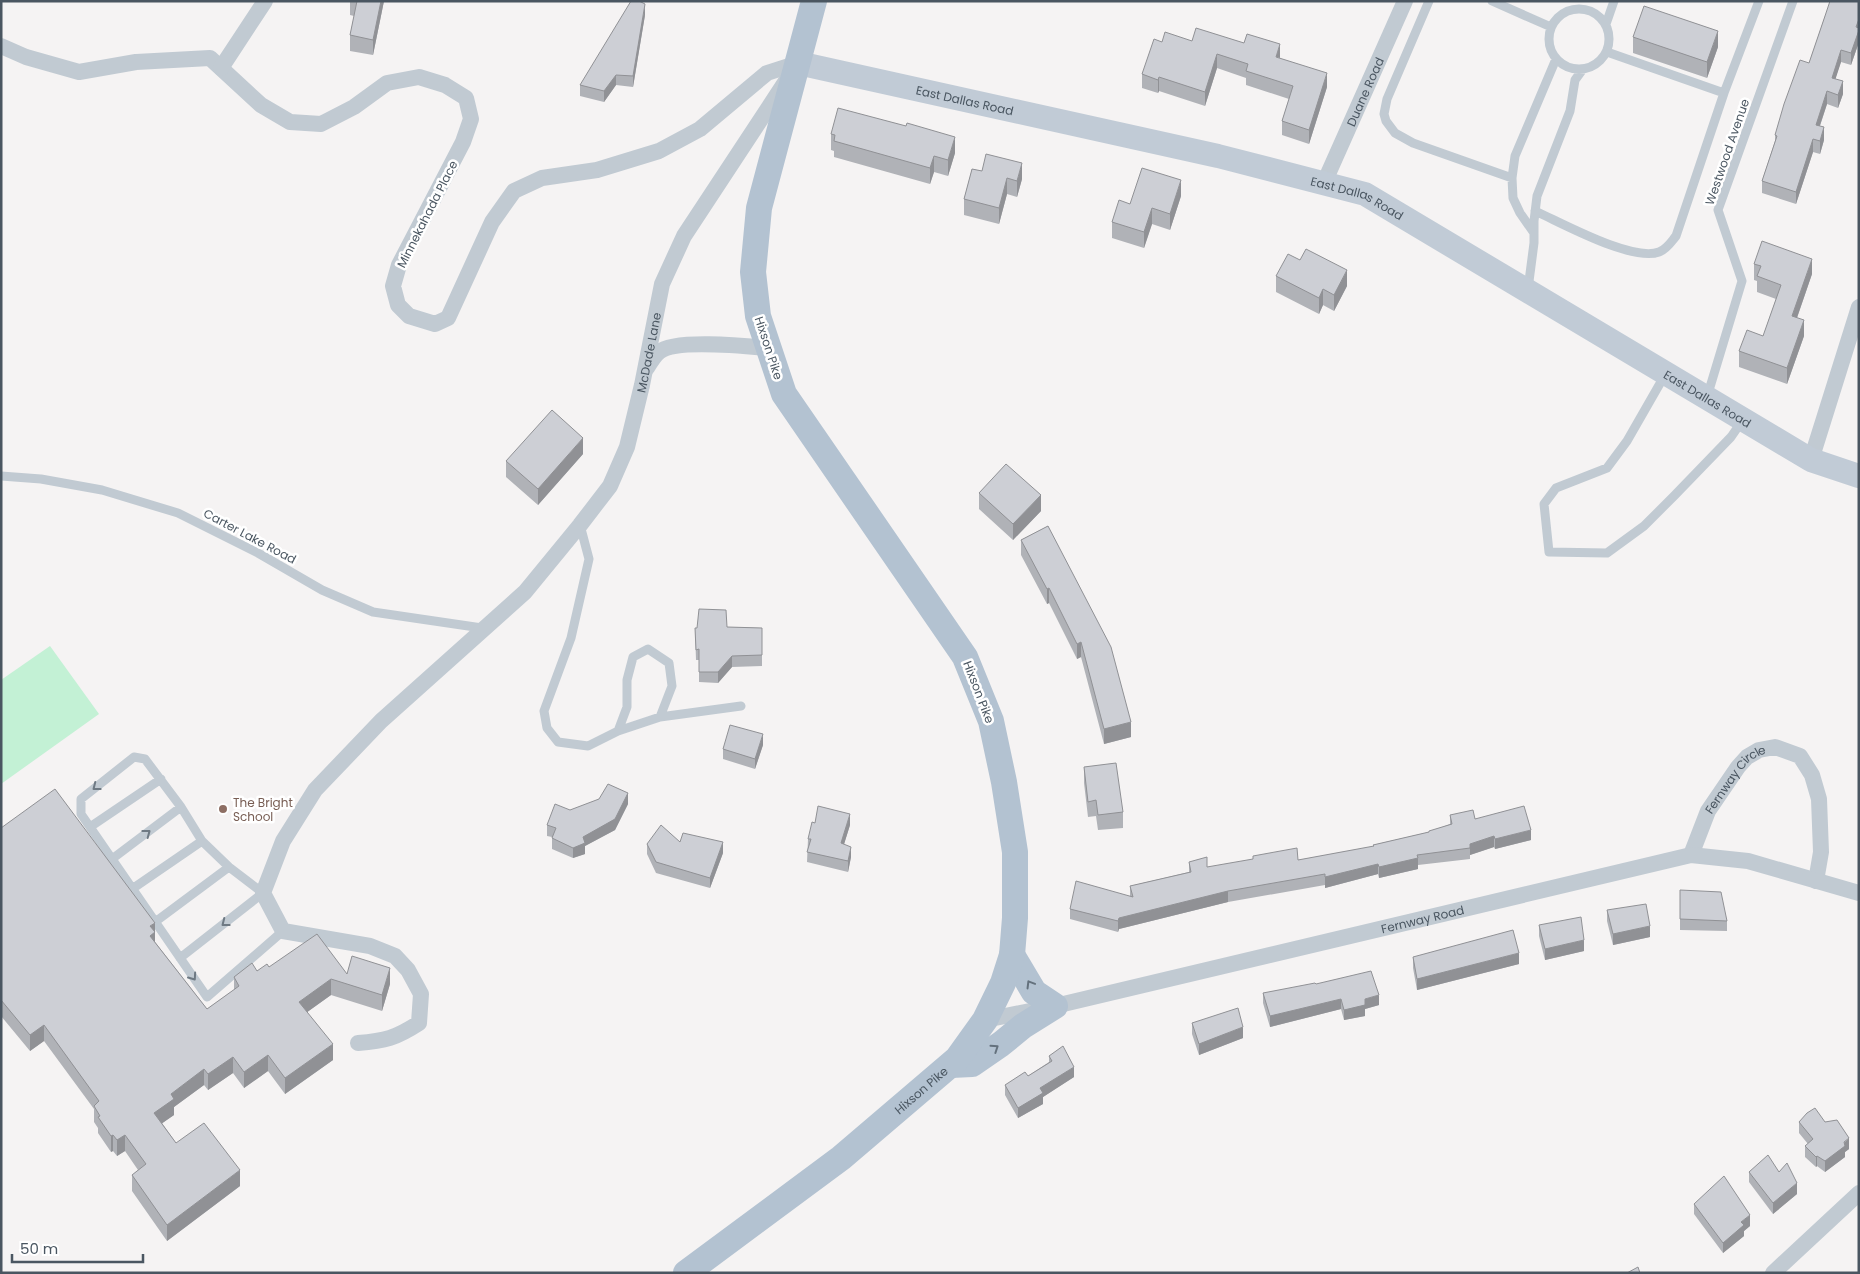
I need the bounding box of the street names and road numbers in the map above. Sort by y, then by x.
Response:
street label: Duane Road [1342,54,1387,129]
street label: East Dallas Road [915,81,1015,119]
street label: Westwood Avenue [1701,97,1753,207]
street label: Minnekahada Place [393,157,461,271]
street label: East Dallas Road [1309,172,1407,224]
street label: McDade Lane [632,311,665,394]
street label: Hixson Pike [751,314,787,382]
street label: East Dallas Road [1661,366,1755,431]
street label: Carter Lake Road [201,504,299,568]
street label: Hixson Pike [959,658,999,726]
street label: Fernway Circle [1700,740,1767,817]
street label: Fernway Road [1379,901,1466,937]
street label: Hixson Pike [890,1062,951,1118]

